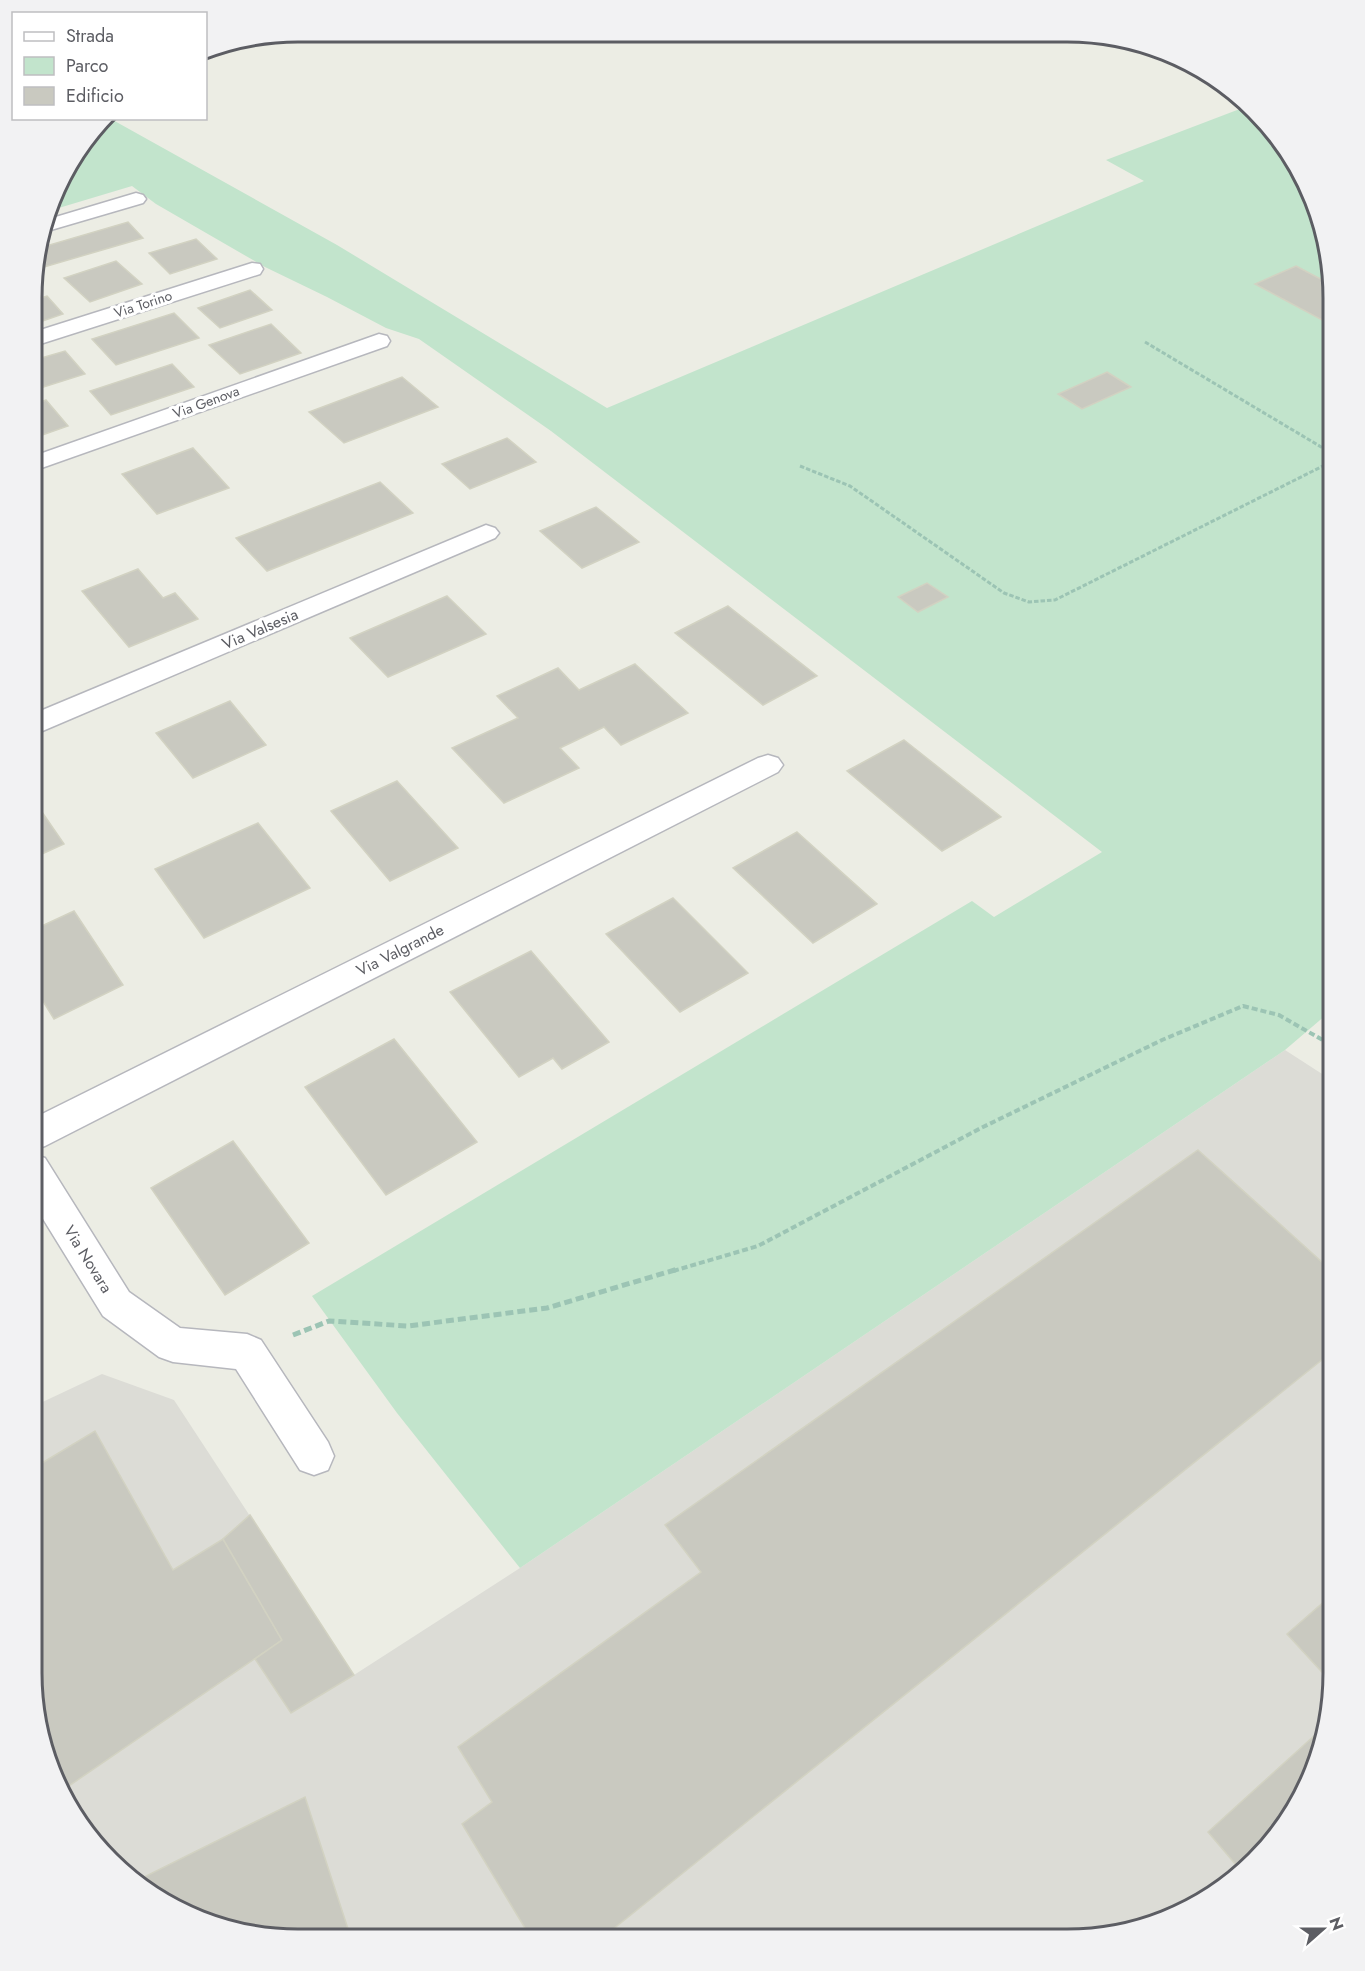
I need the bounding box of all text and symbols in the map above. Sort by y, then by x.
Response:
legend [12,12,207,120]
text: Strada [66,23,114,49]
text: Parco [66,53,108,79]
text: Edificio [66,83,124,109]
street label: Via Torino [111,285,175,323]
street label: Via Genova [170,381,242,423]
street label: Via Valsesia [218,603,302,655]
street label: Via Valgrande [352,918,448,982]
street label: Via Novara [58,1221,118,1297]
north arrow [1293,1899,1353,1959]
text: N [1324,1914,1350,1934]

